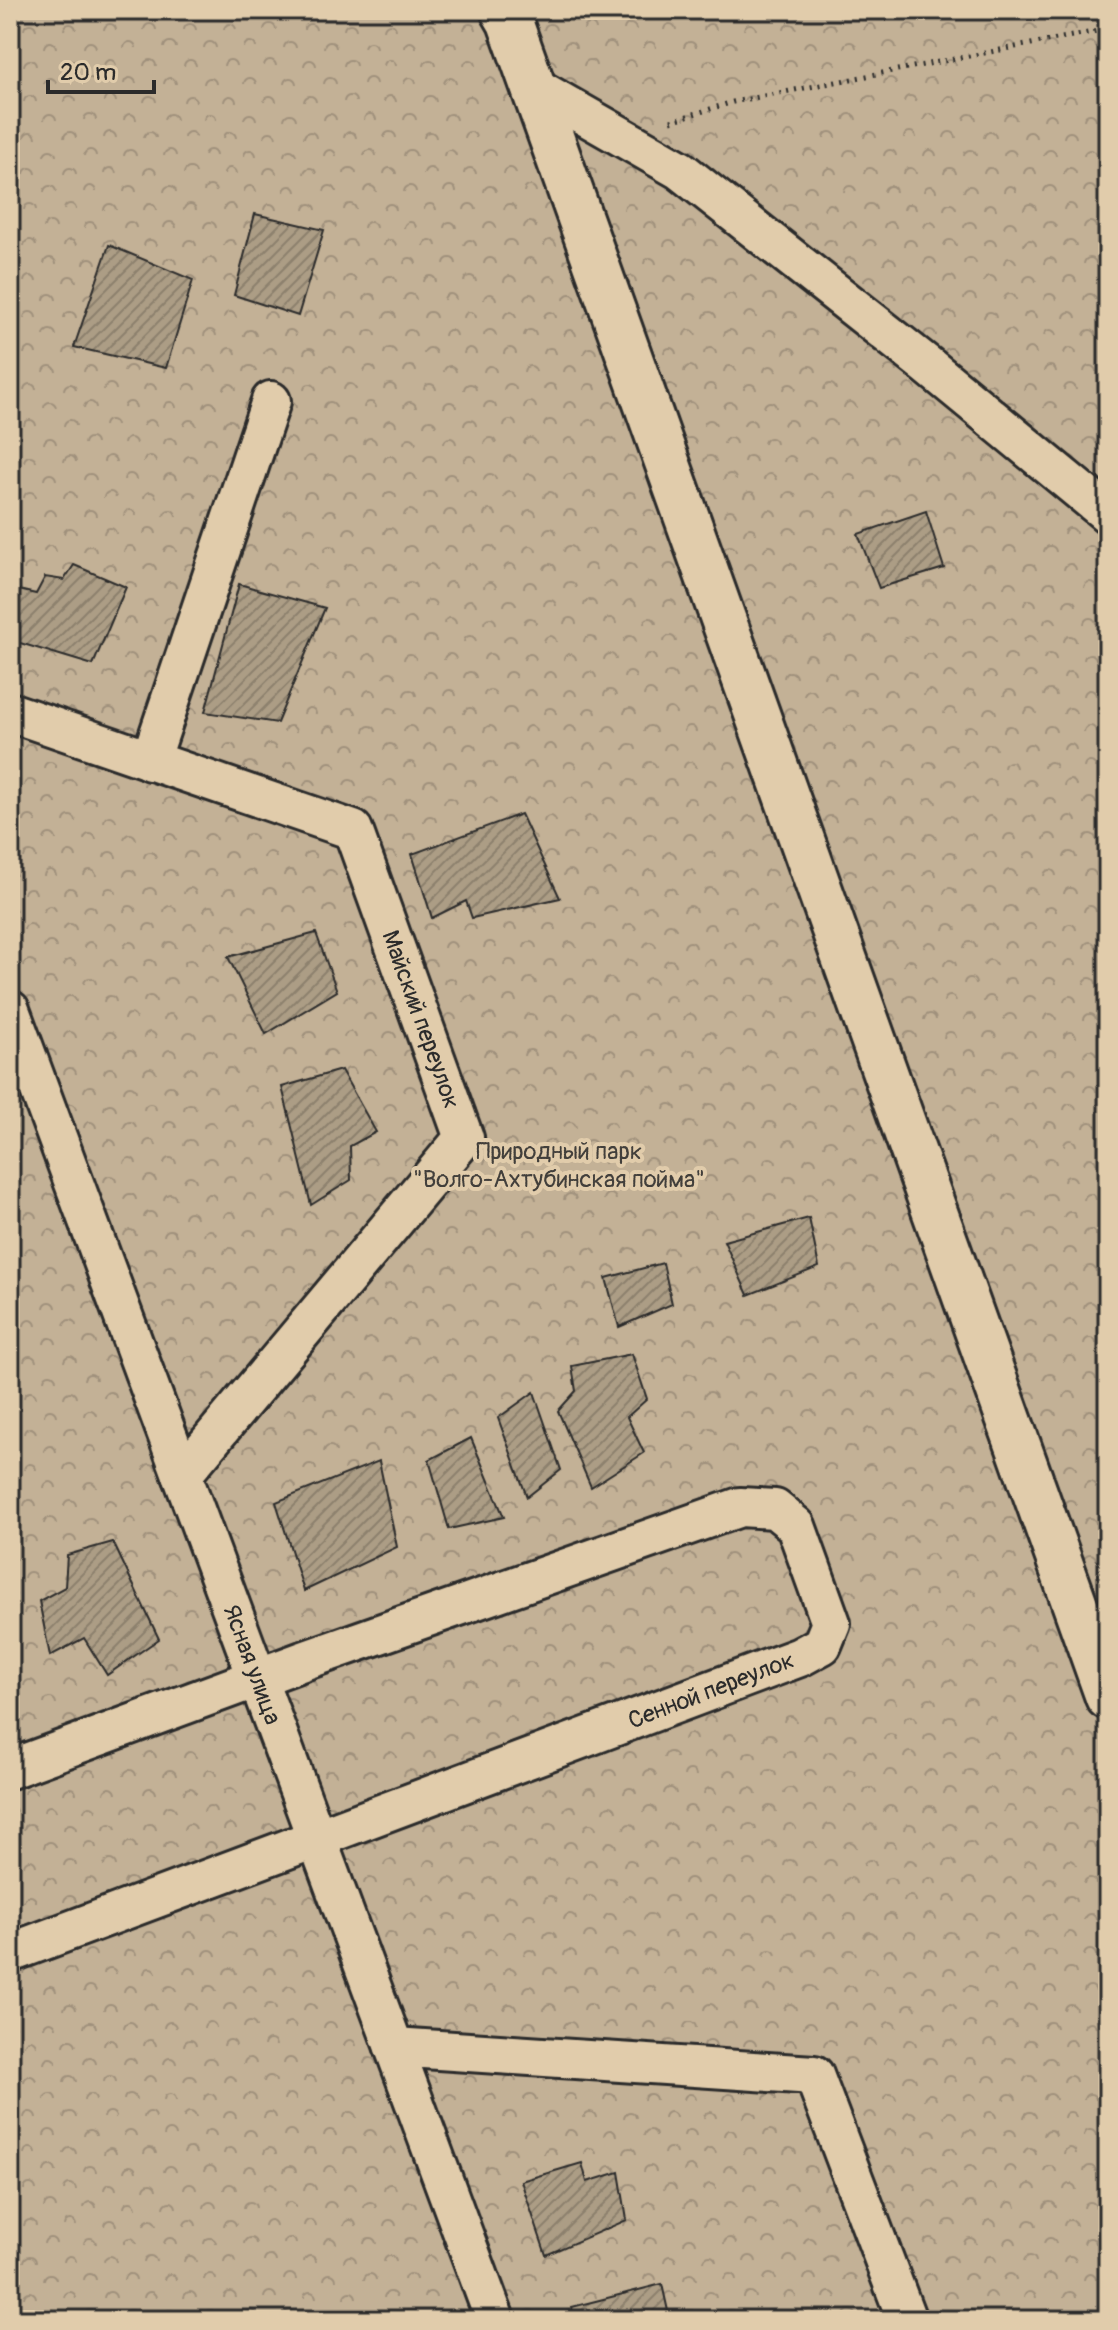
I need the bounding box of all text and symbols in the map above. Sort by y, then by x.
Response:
scale bar [48,44,154,94]
text: 20 m [60,58,116,87]
street label: Майский переулок [375,926,466,1113]
park label: Природный парк "Волго-Ахтубинская пойма" [413,1137,705,1194]
street label: Ясная улица [216,1601,287,1729]
street label: Сенной переулок [624,1645,798,1735]

